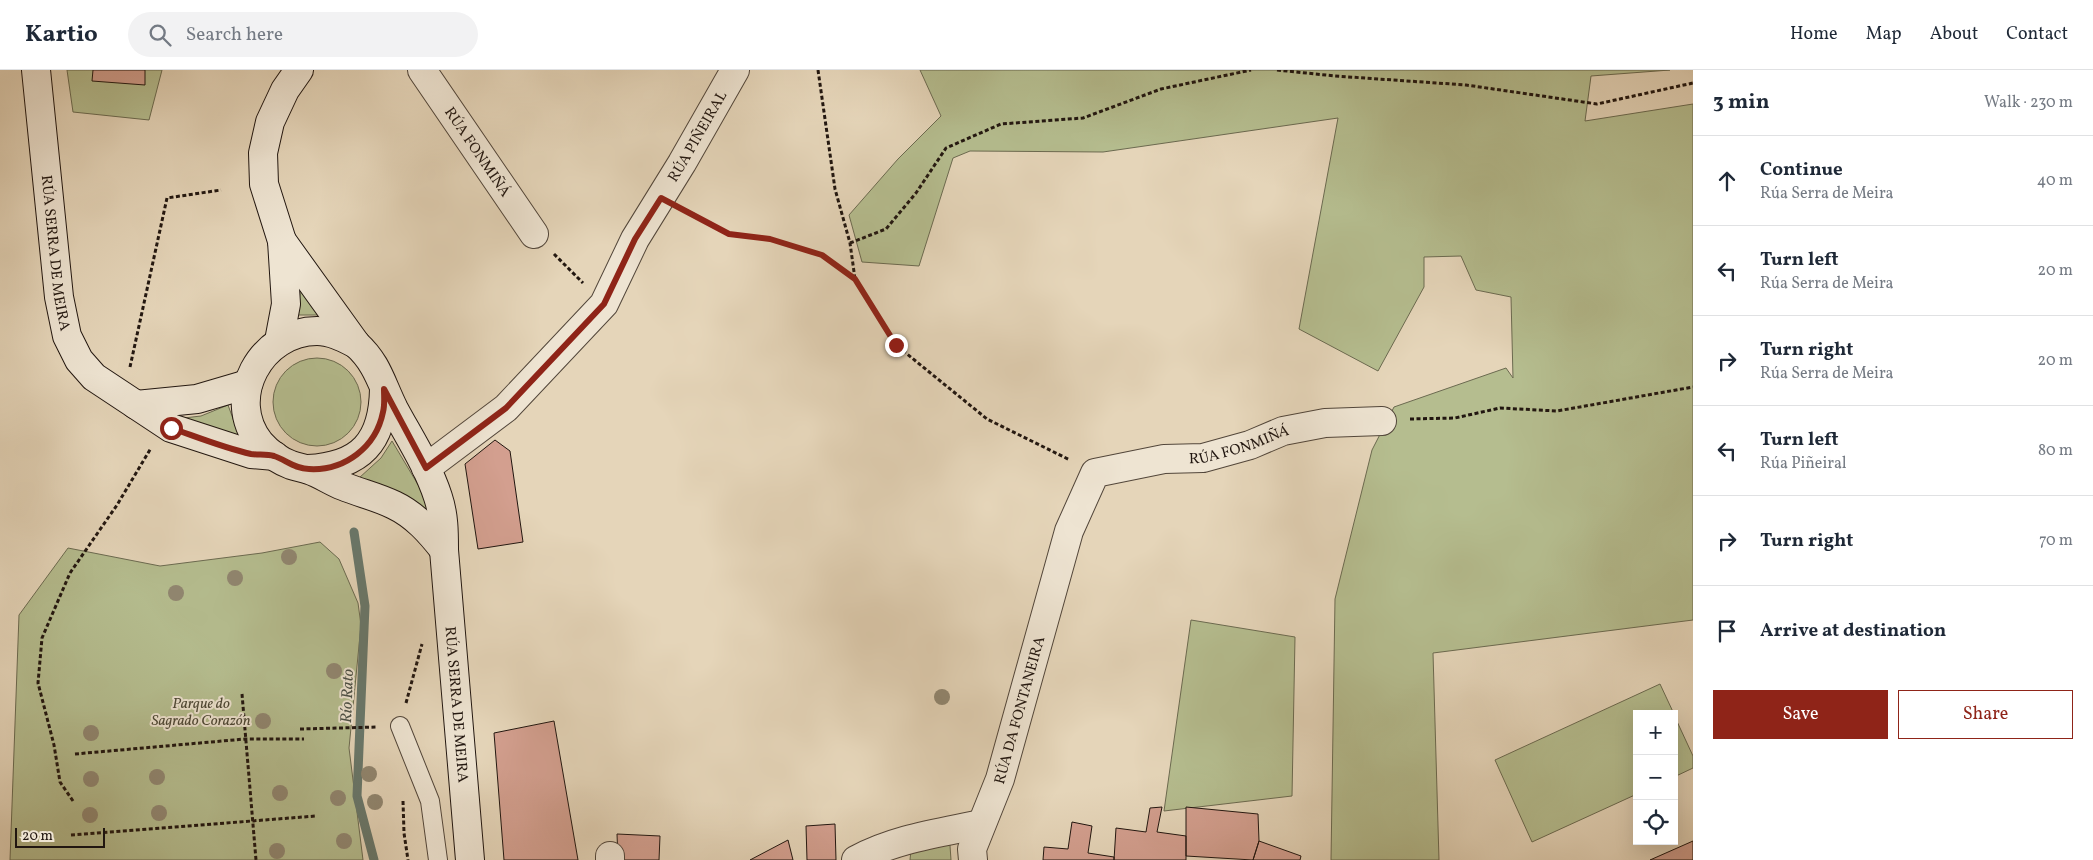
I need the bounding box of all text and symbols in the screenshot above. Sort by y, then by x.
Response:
search box [128,12,478,57]
text: Kartio [25,18,98,52]
icon: search [146,21,174,49]
text: Search here [186,22,283,48]
text: Home [1790,22,1838,47]
text: Map [1866,22,1902,47]
text: About [1930,22,1978,47]
text: Contact [2006,22,2068,47]
street label: RÚA PIÑEIRAL [664,87,733,187]
text: 3 min [1713,88,1769,117]
text: Walk · 230 m [1984,92,2073,114]
street label: RÚA FONMIÑÁ [438,103,515,202]
text: Continue [1760,157,1843,183]
icon: ahead [1713,167,1741,195]
text: 40 m [2037,170,2073,192]
street label: RÚA SERRA DE MEIRA [35,174,75,333]
text: Rúa Serra de Meira [1760,183,1894,205]
text: Turn left [1760,247,1839,273]
icon: left [1713,257,1741,285]
text: 20 m [2038,260,2073,282]
text: Rúa Serra de Meira [1760,273,1894,295]
route end [885,334,908,357]
text: Turn right [1760,337,1853,363]
icon: right [1713,347,1741,375]
text: 20 m [2038,350,2073,372]
text: Rúa Serra de Meira [1760,363,1894,385]
route start [160,417,183,440]
street label: RÚA FONMIÑÁ [1189,421,1291,471]
text: Turn left [1760,427,1839,453]
icon: left [1713,437,1741,465]
text: 80 m [2038,440,2073,462]
text: Rúa Piñeiral [1760,453,1847,475]
icon: right [1713,527,1741,555]
text: Turn right [1760,528,1853,554]
text: 70 m [2039,530,2073,552]
icon: arrive [1713,617,1741,645]
text: Arrive at destination [1760,618,1946,644]
street label: RÚA SERRA DE MEIRA [438,626,473,784]
street label: RÚA DA FONTANEIRA [990,634,1051,787]
water label: Río Rato [336,668,360,723]
button: Save [1713,690,1888,739]
button: Share [1898,690,2073,739]
park label: Parque do Sagrado Corazón [152,694,251,732]
map controls [1633,710,1678,845]
button: + [1633,710,1678,755]
button: − [1633,755,1678,800]
button: locate [1633,800,1678,845]
scale bar [15,825,105,848]
text: 20 m [22,827,53,846]

